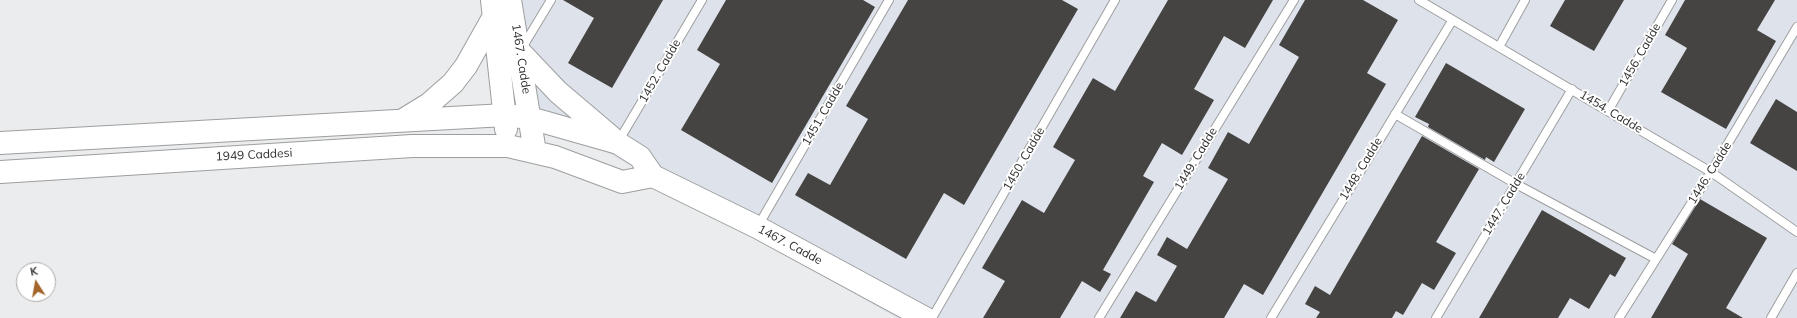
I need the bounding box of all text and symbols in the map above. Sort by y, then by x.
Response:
street label: 1456. Cadde [1616,21,1664,89]
street label: 1467. Cadde [508,23,534,95]
street label: 1452. Cadde [636,37,684,105]
street label: 1451. Cadde [799,80,847,148]
street label: 1454. Cadde [1577,88,1645,136]
street label: 1450. Cadde [1000,125,1048,193]
street label: 1449. Cadde [1172,125,1220,193]
street label: 1448. Cadde [1337,135,1385,203]
street label: 1446. Cadde [1685,139,1735,207]
street label: 1949 Caddesi [215,146,293,164]
street label: 1447. Cadde [1480,170,1528,238]
street label: 1467. Cadde [755,222,825,268]
north arrow [16,262,56,302]
text: K [29,264,39,279]

